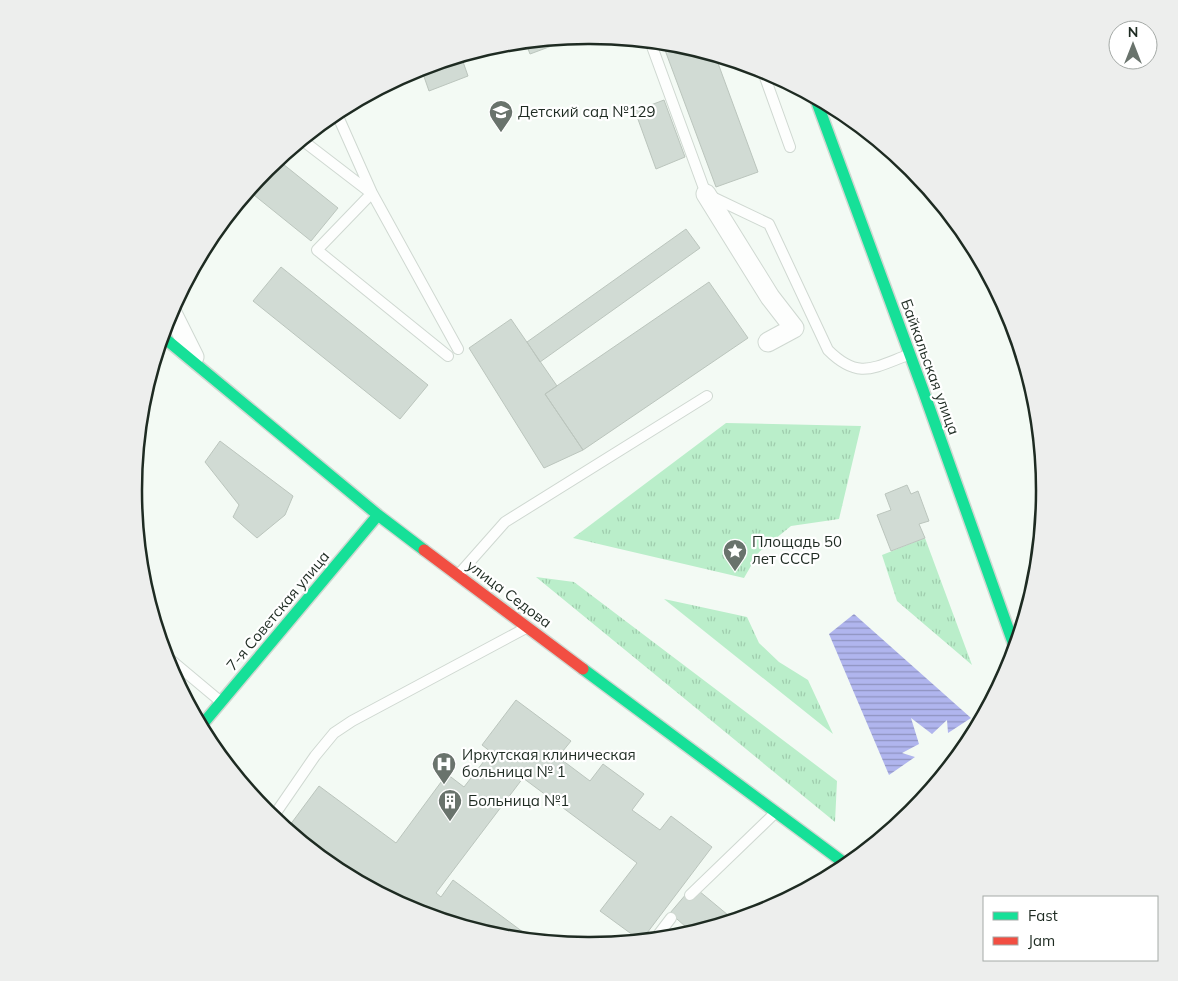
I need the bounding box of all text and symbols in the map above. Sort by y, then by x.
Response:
north arrow [1108,20,1158,70]
text: N [1128,23,1138,41]
school or university icon: Детский сад №129 [488,99,514,133]
place label: Детский сад №129 [518,102,656,121]
street label: Байкальская улица [897,296,964,437]
place label: Площадь 50 лет СССР [752,532,842,568]
place icon: Площадь 50 лет СССР [722,538,748,572]
street label: 7-я Советская улица [222,547,333,674]
street label: улица Седова [463,555,556,632]
place label: Иркутская клиническая больница № 1 [462,745,636,781]
hospital icon: Иркутская клиническая больница № 1 [431,751,457,785]
building icon: Больница №1 [437,788,463,822]
place label: Больница №1 [468,791,569,810]
legend [983,896,1158,961]
text: Fast [1028,906,1058,925]
text: Jam [1028,931,1055,950]

